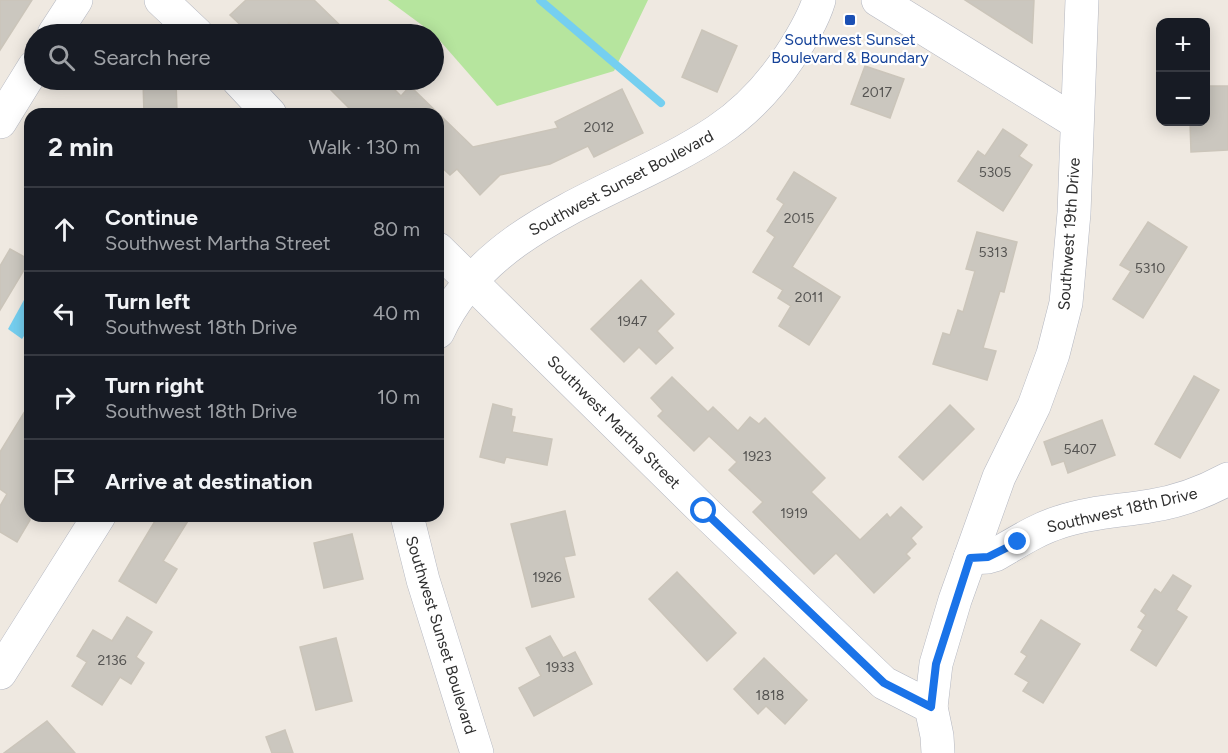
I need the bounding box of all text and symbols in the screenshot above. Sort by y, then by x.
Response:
marker: Southwest Sunset Boulevard & Boundary [843,13,857,27]
map controls [1156,18,1210,126]
button: + [1156,18,1210,72]
search box [24,24,444,90]
place label: Southwest Sunset Boulevard & Boundary [771,30,929,67]
icon: search [45,41,78,74]
text: Search here [93,44,211,71]
button: − [1156,72,1210,126]
house number: 2017 [862,84,893,101]
house number: 2012 [584,119,614,136]
street label: Southwest Sunset Boulevard [525,126,717,240]
text: 2 min [48,131,114,163]
text: Walk · 130 m [308,135,420,159]
street label: Southwest 19th Drive [1054,157,1084,311]
house number: 5305 [979,164,1011,181]
text: Continue [105,204,198,231]
house number: 2015 [784,210,814,227]
icon: ahead [48,213,81,246]
text: 80 m [373,217,420,241]
text: Southwest Martha Street [105,231,331,255]
house number: 5313 [978,244,1008,261]
house number: 5310 [1135,260,1165,277]
text: Turn left [105,288,191,315]
house number: 2011 [795,289,823,306]
icon: left [48,297,81,330]
text: 40 m [373,301,420,325]
house number: 1947 [617,313,647,330]
text: Southwest 18th Drive [105,315,297,339]
street label: Southwest Martha Street [543,351,685,493]
text: Turn right [105,372,204,399]
icon: right [48,381,81,414]
text: 10 m [377,385,420,409]
text: Southwest 18th Drive [105,399,297,423]
house number: 5407 [1063,441,1097,458]
house number: 1923 [742,448,772,465]
icon: arrive [48,465,81,498]
text: Arrive at destination [105,468,313,495]
street label: Southwest 18th Drive [1045,483,1199,537]
route start [690,497,716,523]
house number: 1919 [780,505,808,522]
route end [1004,528,1030,554]
street label: Southwest Sunset Boulevard [402,534,480,736]
house number: 1926 [532,569,562,586]
house number: 2136 [97,652,127,669]
house number: 1933 [546,659,574,676]
house number: 1818 [756,687,784,704]

